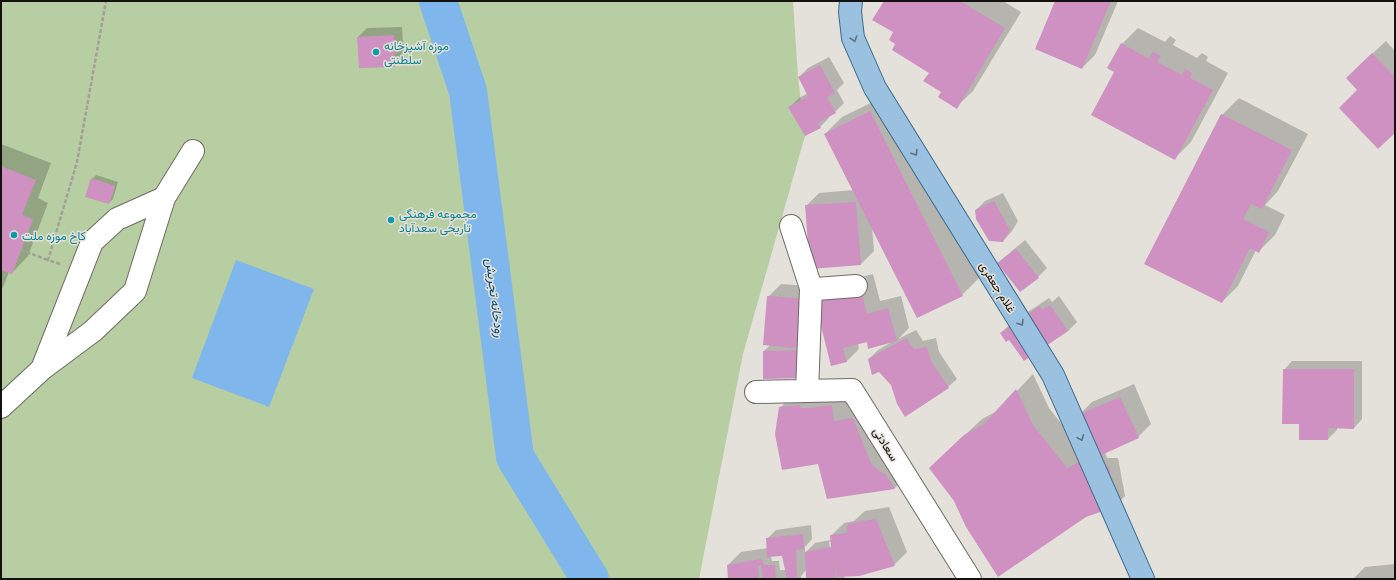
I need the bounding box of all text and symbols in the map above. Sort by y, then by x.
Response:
one-way arrow [849,36,858,43]
place label: موزه آشپزخانه سلطنتی [384,38,449,68]
marker: موزه آشپزخانه سلطنتی [371,47,381,57]
one-way arrow [911,149,918,156]
place label: مجموعه فرهنگی تاریخی سعدآباد [399,206,477,236]
marker: مجموعه فرهنگی تاریخی سعدآباد [386,215,396,225]
place label: کاخ موزه ملت [22,228,86,245]
marker: کاخ موزه ملت [9,230,19,240]
water label: رودخانه تجریش [482,257,508,339]
street label: غلام جعفری [976,259,1020,316]
one-way arrow [1016,319,1023,326]
street label: سعادتی [869,424,902,464]
one-way arrow [1076,434,1084,442]

